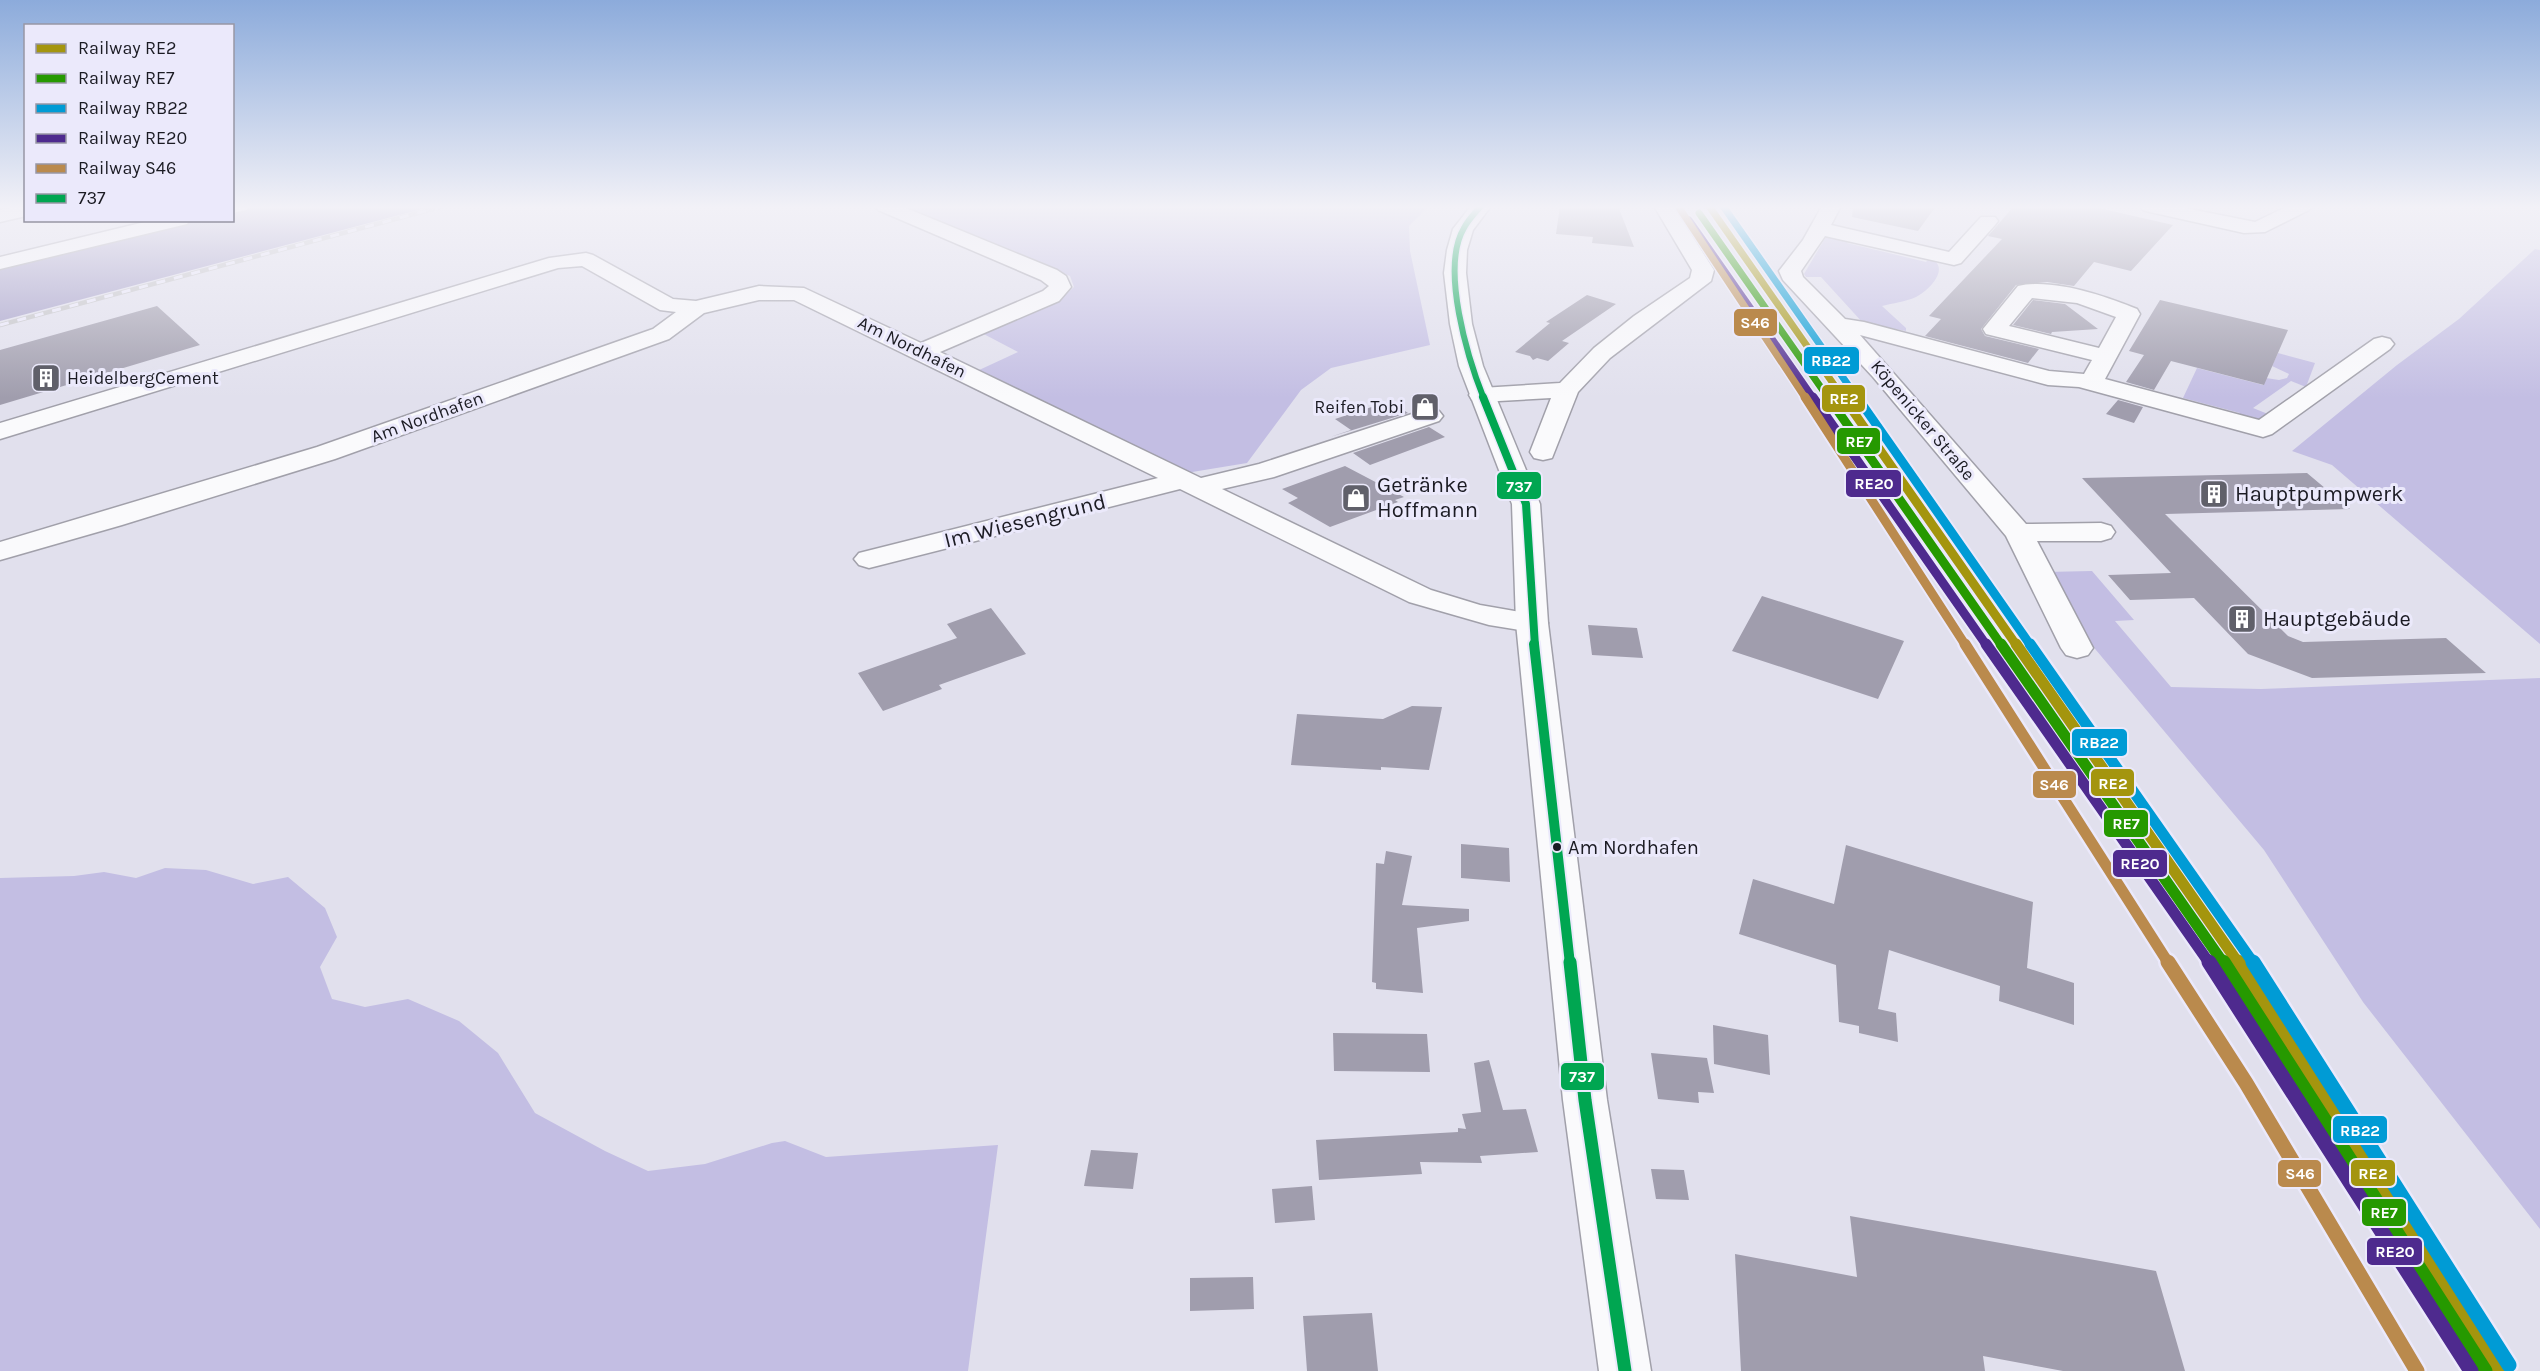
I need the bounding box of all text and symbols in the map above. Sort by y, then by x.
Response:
legend [24,24,234,222]
text: Railway RE2 [78,37,177,59]
text: Railway RE7 [78,67,175,89]
text: Railway RB22 [78,97,188,119]
text: Railway RE20 [78,127,187,149]
text: Railway S46 [78,157,176,179]
text: 737 [78,187,106,209]
line badge: S46 [1733,308,1778,337]
street label: Am Nordhafen [854,311,970,383]
text: S46 [1740,313,1770,332]
line badge: RB22 [1803,346,1860,375]
text: RB22 [1811,351,1851,370]
street label: Köpenicker Straße [1866,355,1980,485]
building icon: HeidelbergCement [30,362,62,394]
place label: HeidelbergCement [67,367,219,389]
line badge: RE2 [1821,384,1866,413]
street label: Am Nordhafen [368,387,486,447]
text: RE2 [1829,389,1859,408]
shop icon: Reifen Tobi [1409,391,1441,423]
place label: Reifen Tobi [1314,396,1404,418]
line badge: RE7 [1836,427,1881,455]
text: RE7 [1845,432,1873,451]
line badge: RE20 [1845,469,1902,498]
line badge: 737 [1496,471,1542,500]
place label: Getränke Hoffmann [1377,472,1478,523]
text: RE20 [1854,474,1894,493]
text: 737 [1506,477,1532,496]
building icon: Hauptpumpwerk [2198,478,2230,510]
place label: Hauptpumpwerk [2235,481,2403,507]
shop icon: Getränke Hoffmann [1340,482,1372,514]
street label: Im Wiesengrund [941,488,1109,554]
building icon: Hauptgebäude [2226,603,2258,635]
place label: Hauptgebäude [2263,606,2411,632]
line badge: RB22 [2071,728,2128,757]
text: RB22 [2079,733,2119,752]
line badge: RE2 [2090,768,2135,797]
line badge: S46 [2032,770,2077,799]
text: RE2 [2098,774,2128,793]
text: S46 [2039,775,2069,794]
line badge: RE7 [2103,809,2149,838]
text: RE7 [2112,814,2140,833]
place label: Am Nordhafen [1568,836,1699,859]
marker: Am Nordhafen [1551,841,1563,853]
line badge: RE20 [2112,849,2168,878]
text: RE20 [2120,854,2160,873]
line badge: 737 [1560,1062,1605,1091]
text: 737 [1569,1067,1595,1086]
line badge: RB22 [2332,1115,2388,1144]
text: RB22 [2340,1121,2380,1140]
line badge: S46 [2277,1159,2322,1188]
line badge: RE2 [2350,1159,2396,1187]
text: S46 [2285,1164,2315,1183]
text: RE2 [2358,1164,2388,1183]
line badge: RE7 [2361,1198,2407,1227]
text: RE7 [2370,1203,2398,1222]
line badge: RE20 [2366,1237,2423,1266]
text: RE20 [2375,1242,2415,1261]

